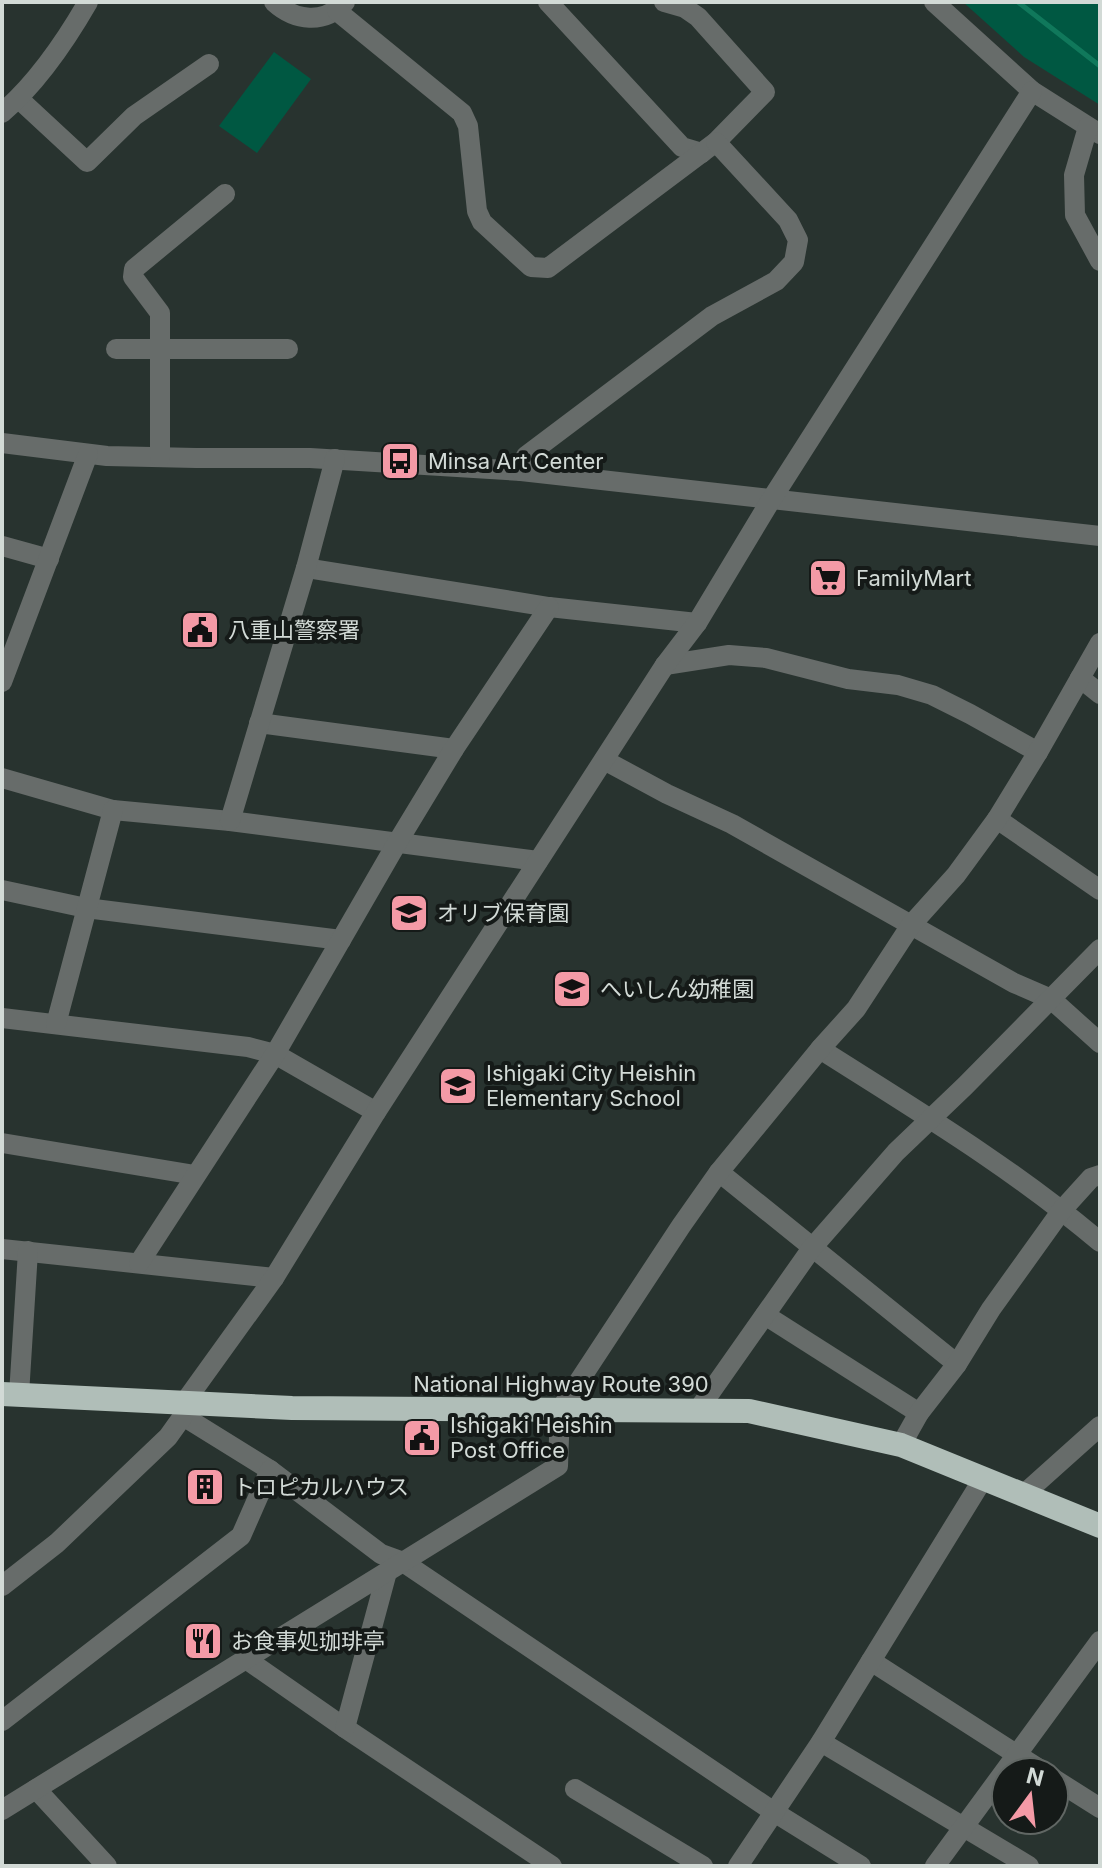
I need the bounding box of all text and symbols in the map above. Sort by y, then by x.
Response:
bus stop icon: Minsa Art Center [379,440,421,482]
place label: Minsa Art Center [428,448,604,474]
supermarket icon: FamilyMart [807,557,849,599]
place label: FamilyMart [856,565,971,591]
public building icon: 八重山警察署 [179,609,221,651]
place label: 八重山警察署 [228,617,360,643]
school or university icon: オリブ保育園 [388,892,430,934]
place label: オリブ保育園 [437,900,569,926]
school or university icon: へいしん幼稚園 [551,968,593,1010]
place label: へいしん幼稚園 [600,976,754,1002]
place label: Ishigaki City Heishin Elementary School [486,1060,696,1111]
school or university icon: Ishigaki City Heishin Elementary School [437,1065,479,1107]
street label: National Highway Route 390 [413,1371,709,1397]
place label: Ishigaki Heishin Post Office [450,1412,613,1463]
public building icon: Ishigaki Heishin Post Office [401,1417,443,1459]
building icon: トロピカルハウス [184,1466,226,1508]
place label: トロピカルハウス [233,1474,409,1500]
restaurant icon: お食事処珈琲亭 [182,1620,224,1662]
place label: お食事処珈琲亭 [231,1628,385,1654]
north arrow [990,1756,1070,1836]
text: N [1024,1762,1047,1791]

